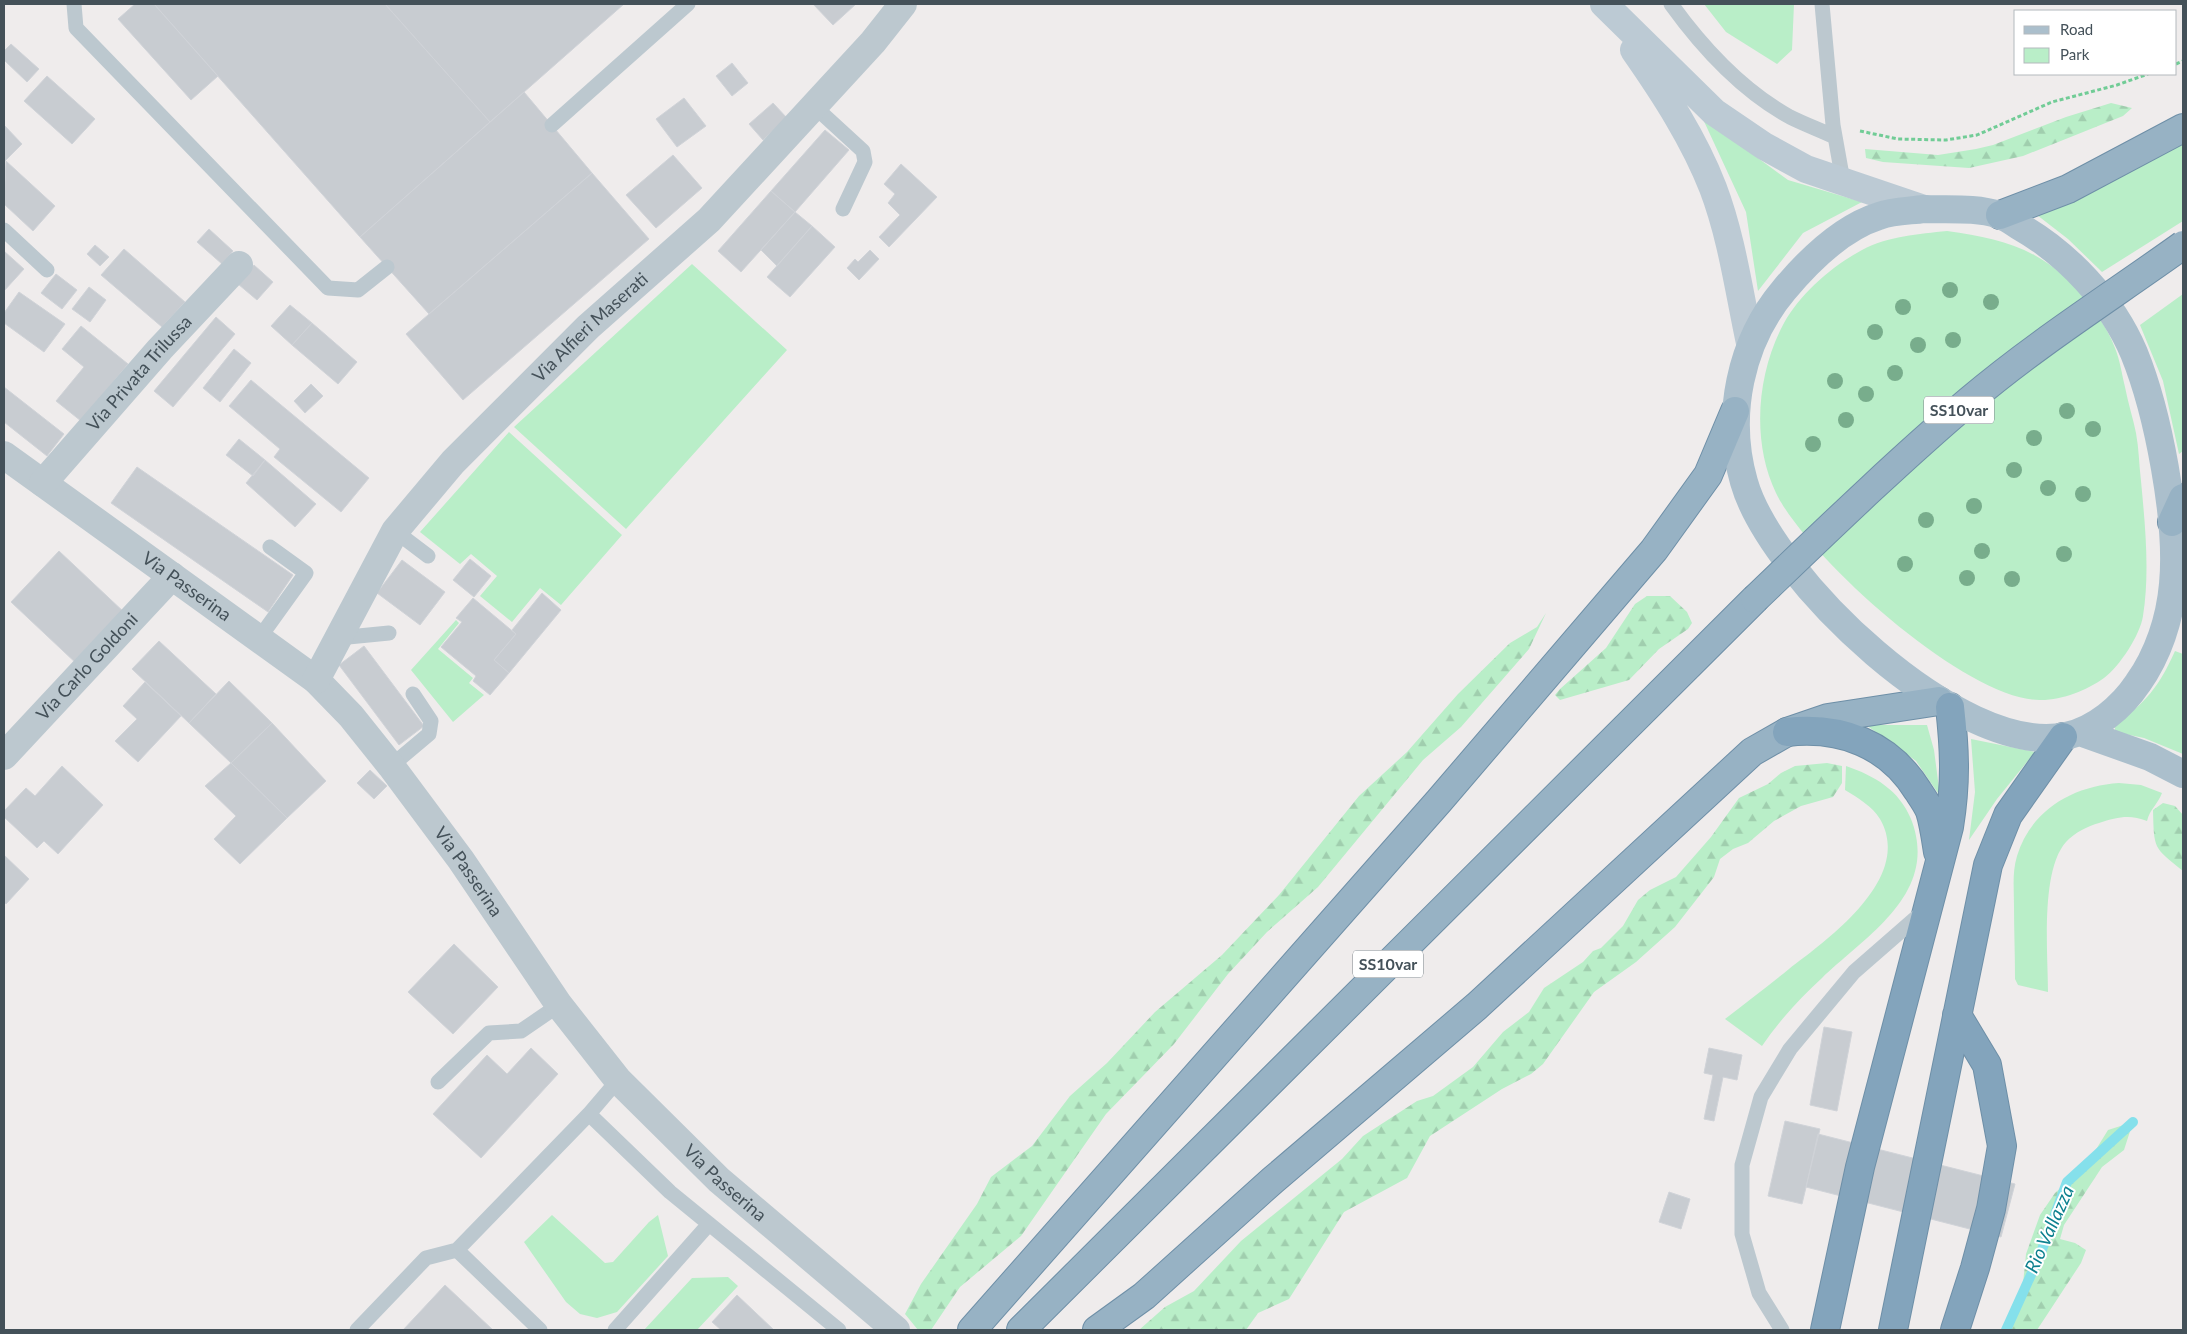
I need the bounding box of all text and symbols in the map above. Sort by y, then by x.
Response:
legend [2014,10,2177,75]
text: Road [2060,20,2093,38]
text: Park [2060,45,2090,63]
street label: Via Alfieri Maserati [527,267,652,386]
street label: Via Privata Trilussa [82,310,196,435]
road number: SS10var [1924,396,1994,424]
street label: Via Passerina [138,546,236,625]
street label: Via Carlo Goldoni [31,608,142,724]
street label: Via Passerina [430,822,508,920]
road number: SS10var [1353,951,1423,978]
street label: Via Passerina [679,1139,771,1226]
water label: Rio Vallazza [2019,1182,2078,1276]

